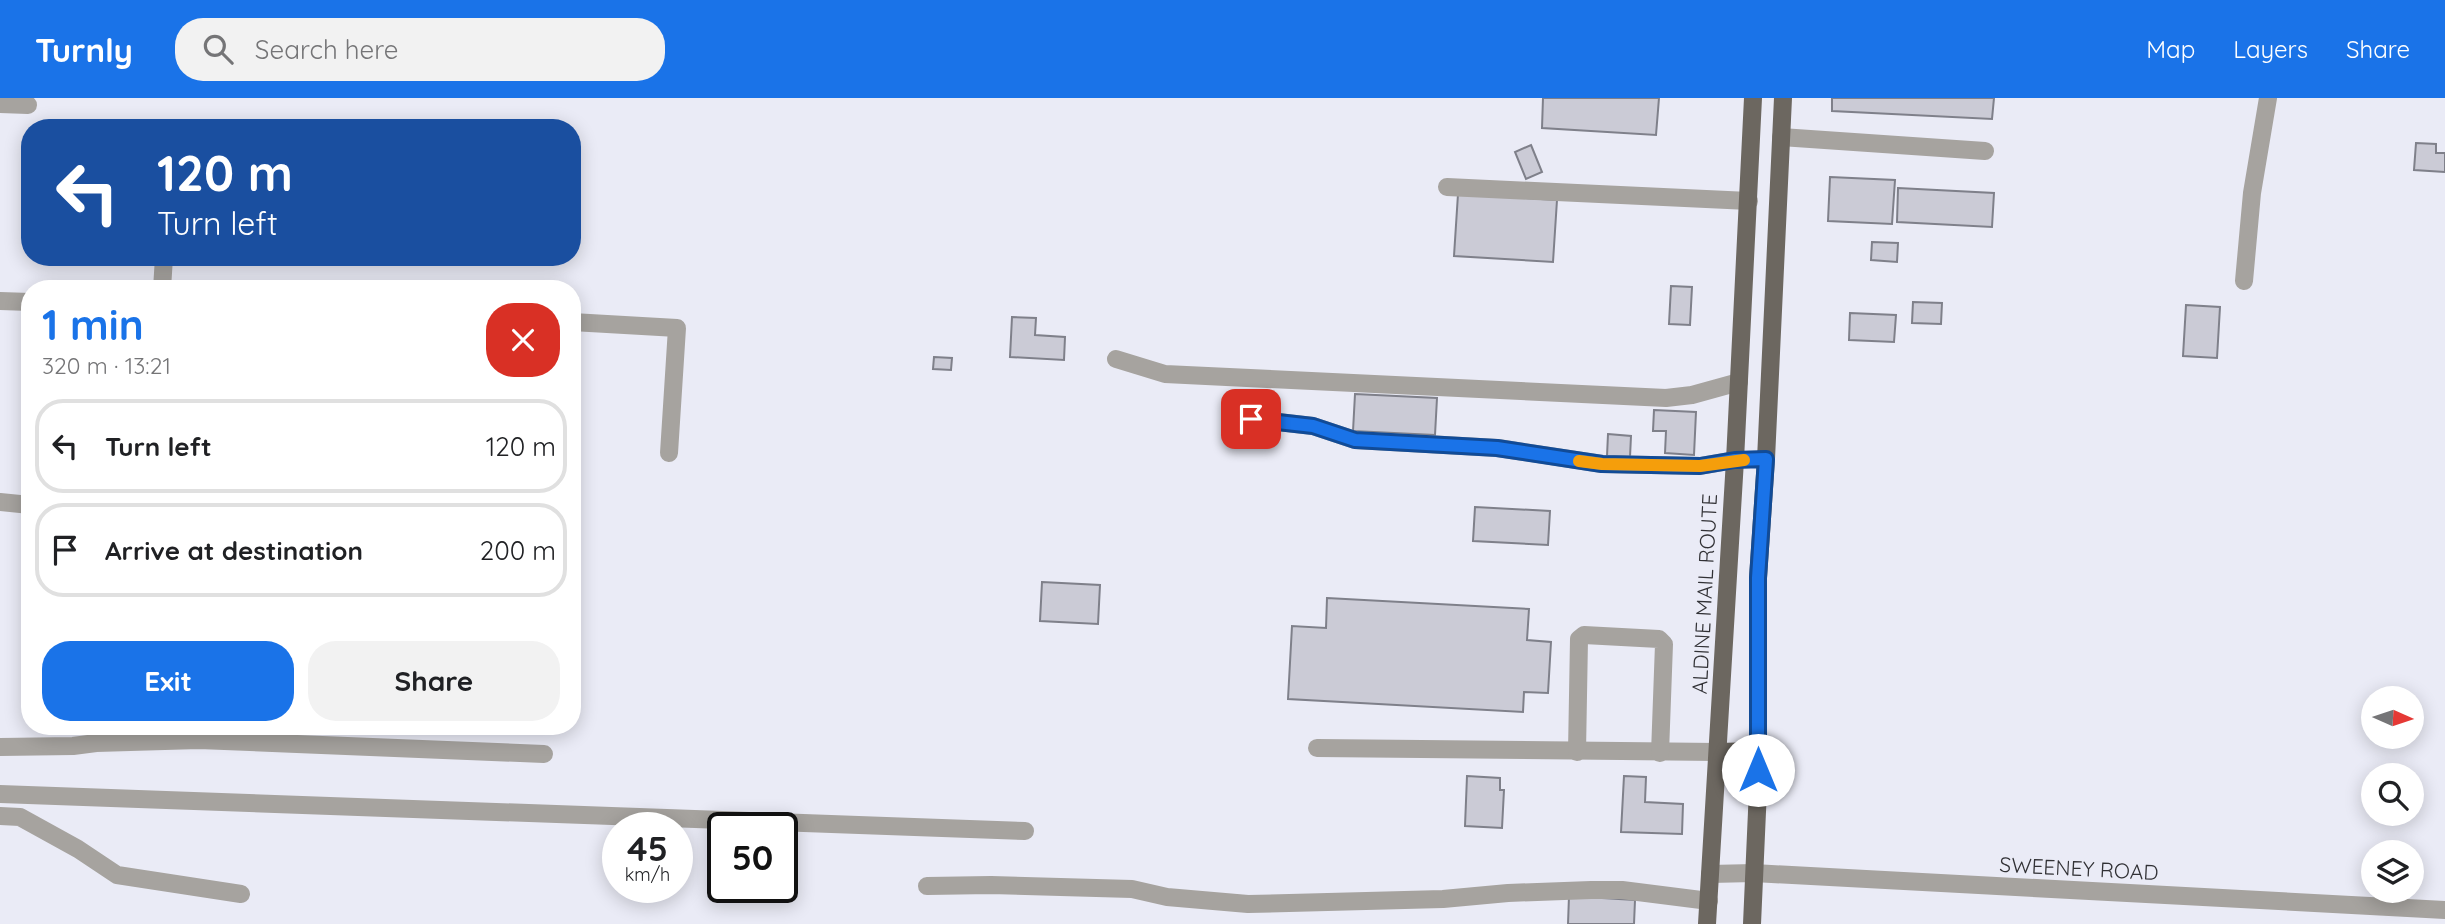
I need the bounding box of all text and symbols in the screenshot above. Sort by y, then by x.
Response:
search box [175,18,665,81]
text: Turnly [35,29,133,70]
icon: search [199,30,237,68]
text: Search here [255,33,398,66]
text: Map [2146,34,2195,64]
text: Layers [2233,34,2308,64]
text: Share [2346,34,2410,64]
text: 120 m [157,142,293,203]
icon: left [42,147,133,238]
text: Turn left [157,203,278,243]
text: 1 min [42,298,144,351]
button: close [486,303,560,377]
text: 320 m · 13:21 [42,351,171,380]
pin [1221,389,1281,449]
icon: arrive [1232,400,1270,438]
icon: left [46,427,84,465]
text: Turn left [105,430,212,463]
text: 120 m [486,430,556,463]
street label: ALDINE MAIL ROUTE [1686,493,1722,695]
icon: arrive [46,531,84,569]
text: Arrive at destination [105,534,363,567]
text: 200 m [480,534,556,567]
button: Exit [42,641,294,721]
button: Share [308,641,560,721]
north arrow [2361,686,2424,749]
map controls [2361,686,2424,903]
position arrow [1721,733,1795,807]
button: search [2361,763,2424,826]
speed limit sign: 50 [707,812,798,903]
text: 45 [627,826,668,870]
button: layers [2361,840,2424,903]
street label: SWEENEY ROAD [1999,851,2159,885]
text: km/h [625,863,670,886]

